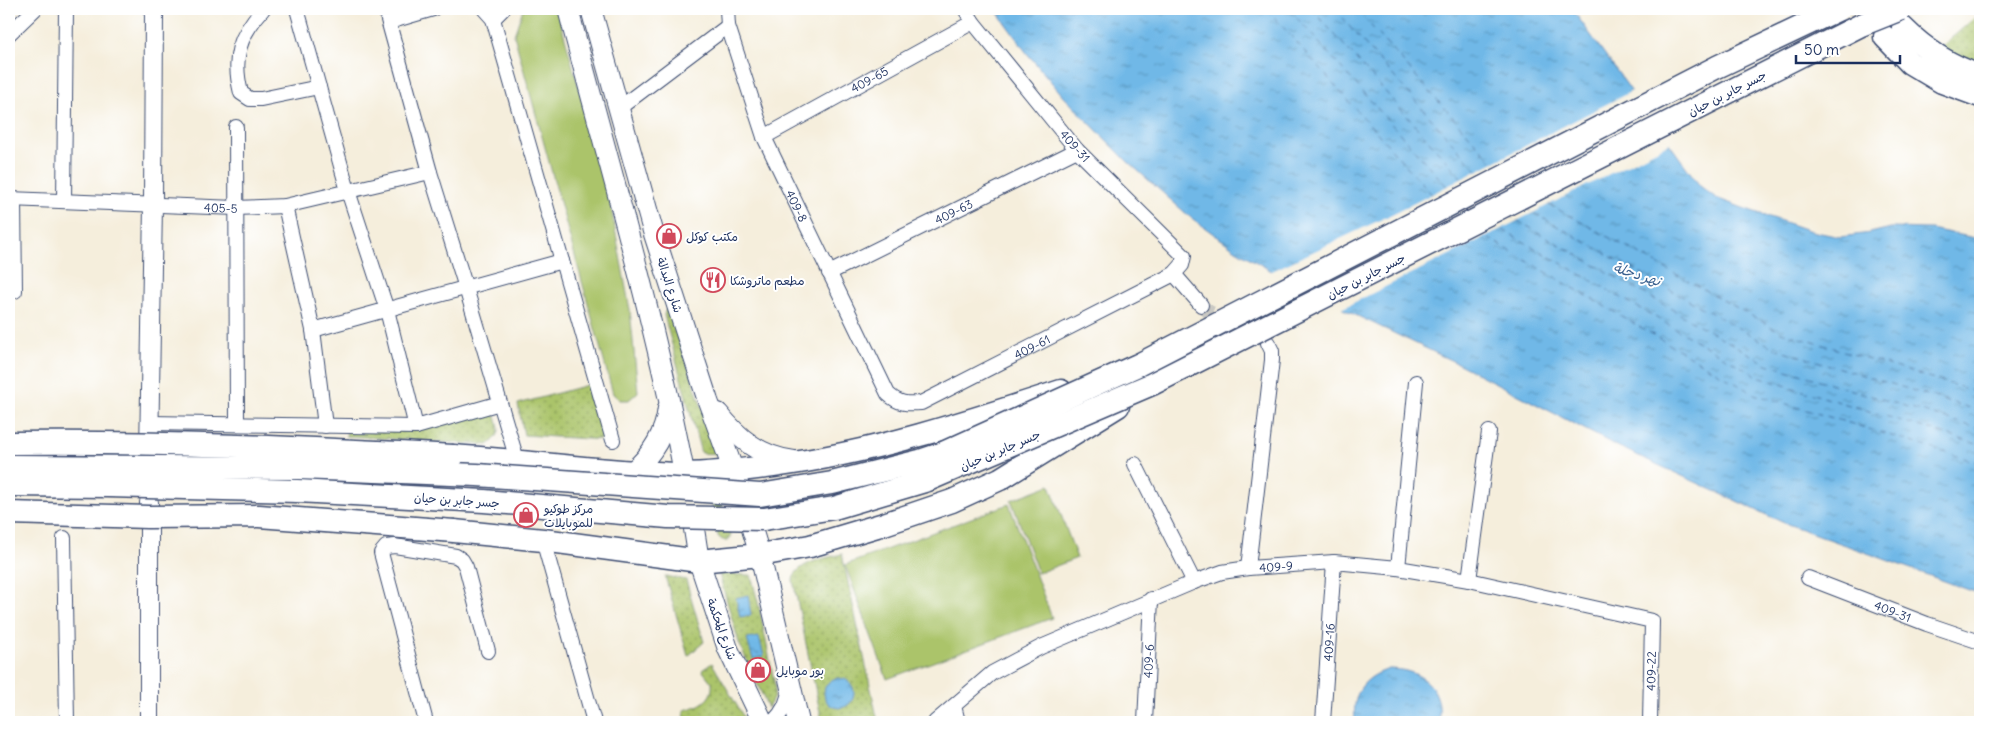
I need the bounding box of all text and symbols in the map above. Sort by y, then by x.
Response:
scale bar [1796,32,1900,64]
text: 50 m [1804,40,1839,59]
street label: 409-65 [848,63,891,96]
street label: جسر جابر بن حيان [1685,67,1769,120]
street label: 409-31 [1057,127,1093,165]
street label: 409-8 [783,187,811,224]
street label: 409-63 [932,195,975,227]
street label: 405-5 [204,199,238,216]
shop icon: مكتب كوكل [656,223,682,249]
place label: مكتب كوكل [686,229,738,245]
street label: جسر جابر بن حيان [1324,250,1408,303]
street label: شارع البدالة [652,255,686,315]
water label: نهر دجلة [1611,258,1665,291]
restaurant icon: مطعم ماتروشكا [700,267,726,293]
place label: مطعم ماتروشكا [730,273,804,290]
street label: 409-61 [1011,331,1052,362]
street label: جسر جابر بن حيان [958,426,1043,475]
street label: جسر جابر بن حيان [414,490,500,511]
place label: مركز طوكيو للموبايلات [543,501,593,531]
shop icon: مركز طوكيو للموبايلات [513,502,539,528]
street label: 409-9 [1259,557,1293,575]
street label: شارع المحكمة [702,596,740,662]
street label: 409-31 [1872,597,1913,625]
street label: 409-16 [1320,623,1337,662]
street label: 409-6 [1140,644,1156,678]
street label: 409-22 [1643,651,1659,691]
shop icon: بور موبايل [745,657,771,683]
place label: بور موبايل [776,663,824,679]

